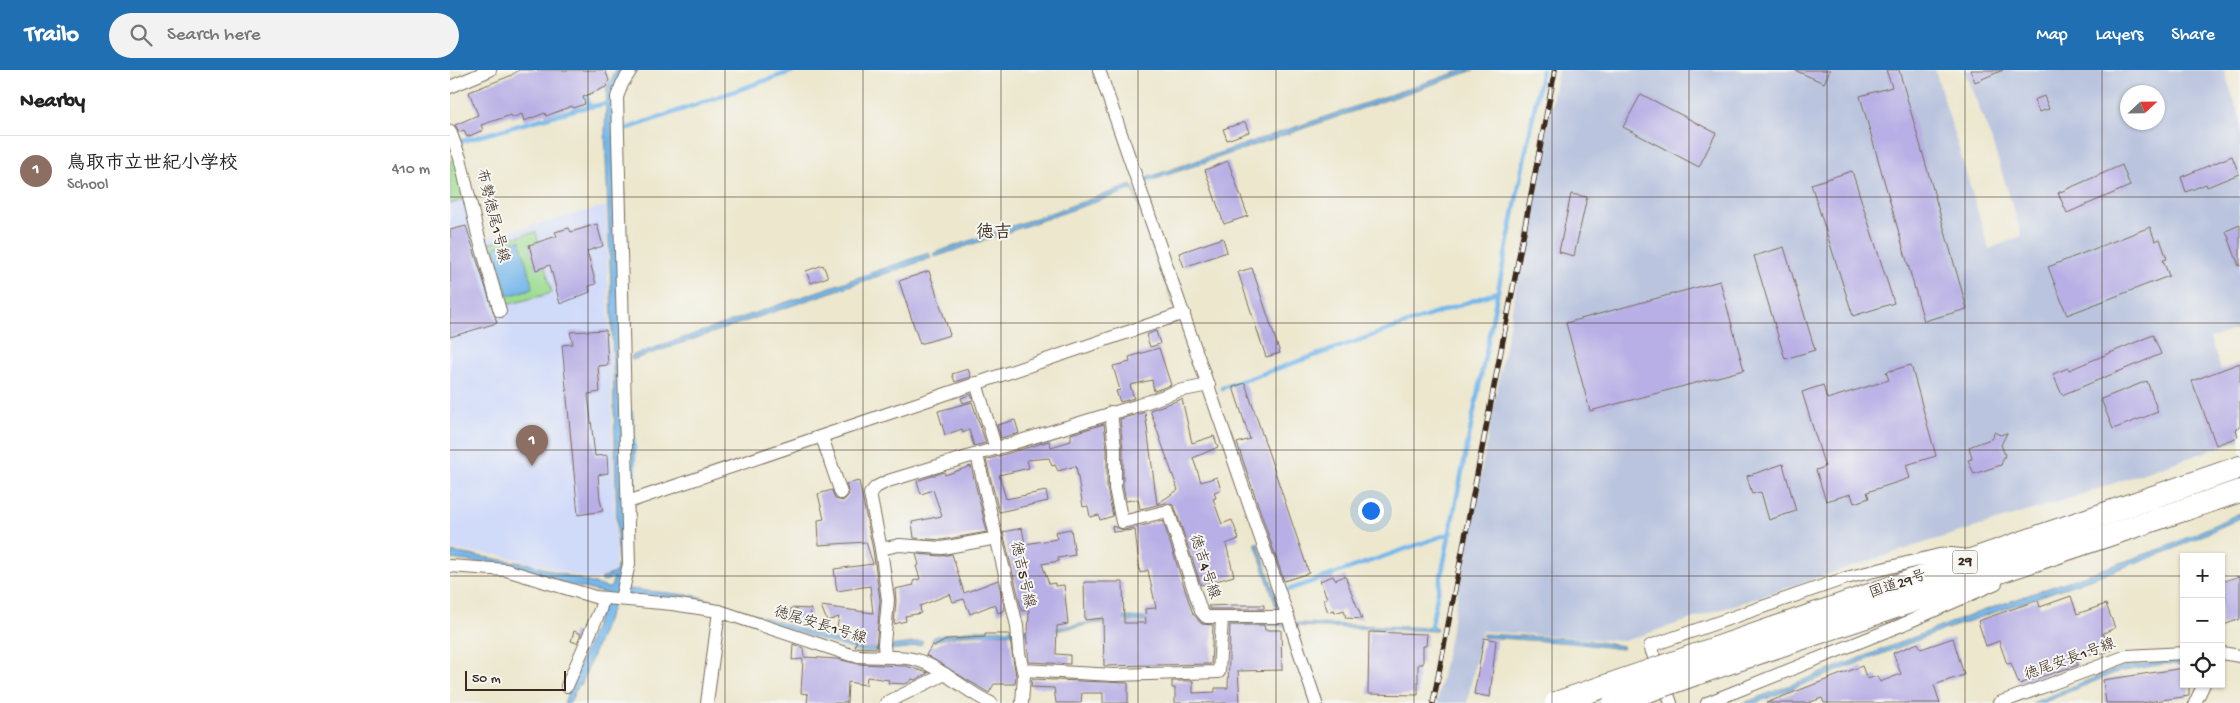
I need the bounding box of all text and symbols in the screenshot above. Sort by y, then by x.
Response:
search box [109,13,459,58]
text: Trailo [25,21,79,50]
icon: search [127,21,155,49]
text: Search here [167,24,261,47]
text: Map [2036,25,2068,46]
text: Layers [2096,25,2143,46]
text: Share [2171,25,2215,46]
north arrow [2120,85,2165,130]
text: Nearby [20,90,85,115]
text: 鳥取市立世紀小学校 [67,153,238,176]
text: 1 [33,161,39,180]
text: 410 m [392,161,430,180]
street label: 布勢徳尾1号線 [472,167,513,265]
text: School [67,176,109,195]
district label: 徳吉 [976,222,1012,244]
pin: 1 [516,425,548,466]
your location [1358,498,1384,524]
street label: 徳吉4号線 [1185,532,1224,602]
street label: 徳吉5号線 [1006,540,1039,610]
road number: 29 [1952,551,1978,574]
map controls [2180,553,2225,688]
button: + [2180,553,2225,598]
street label: 国道29号 [1867,567,1929,603]
button: − [2180,598,2225,643]
street label: 徳尾安長1号線 [771,602,869,649]
street label: 徳尾安長1号線 [2021,634,2118,685]
button: locate [2180,643,2225,688]
scale bar [465,668,566,691]
text: 50 m [472,671,501,688]

